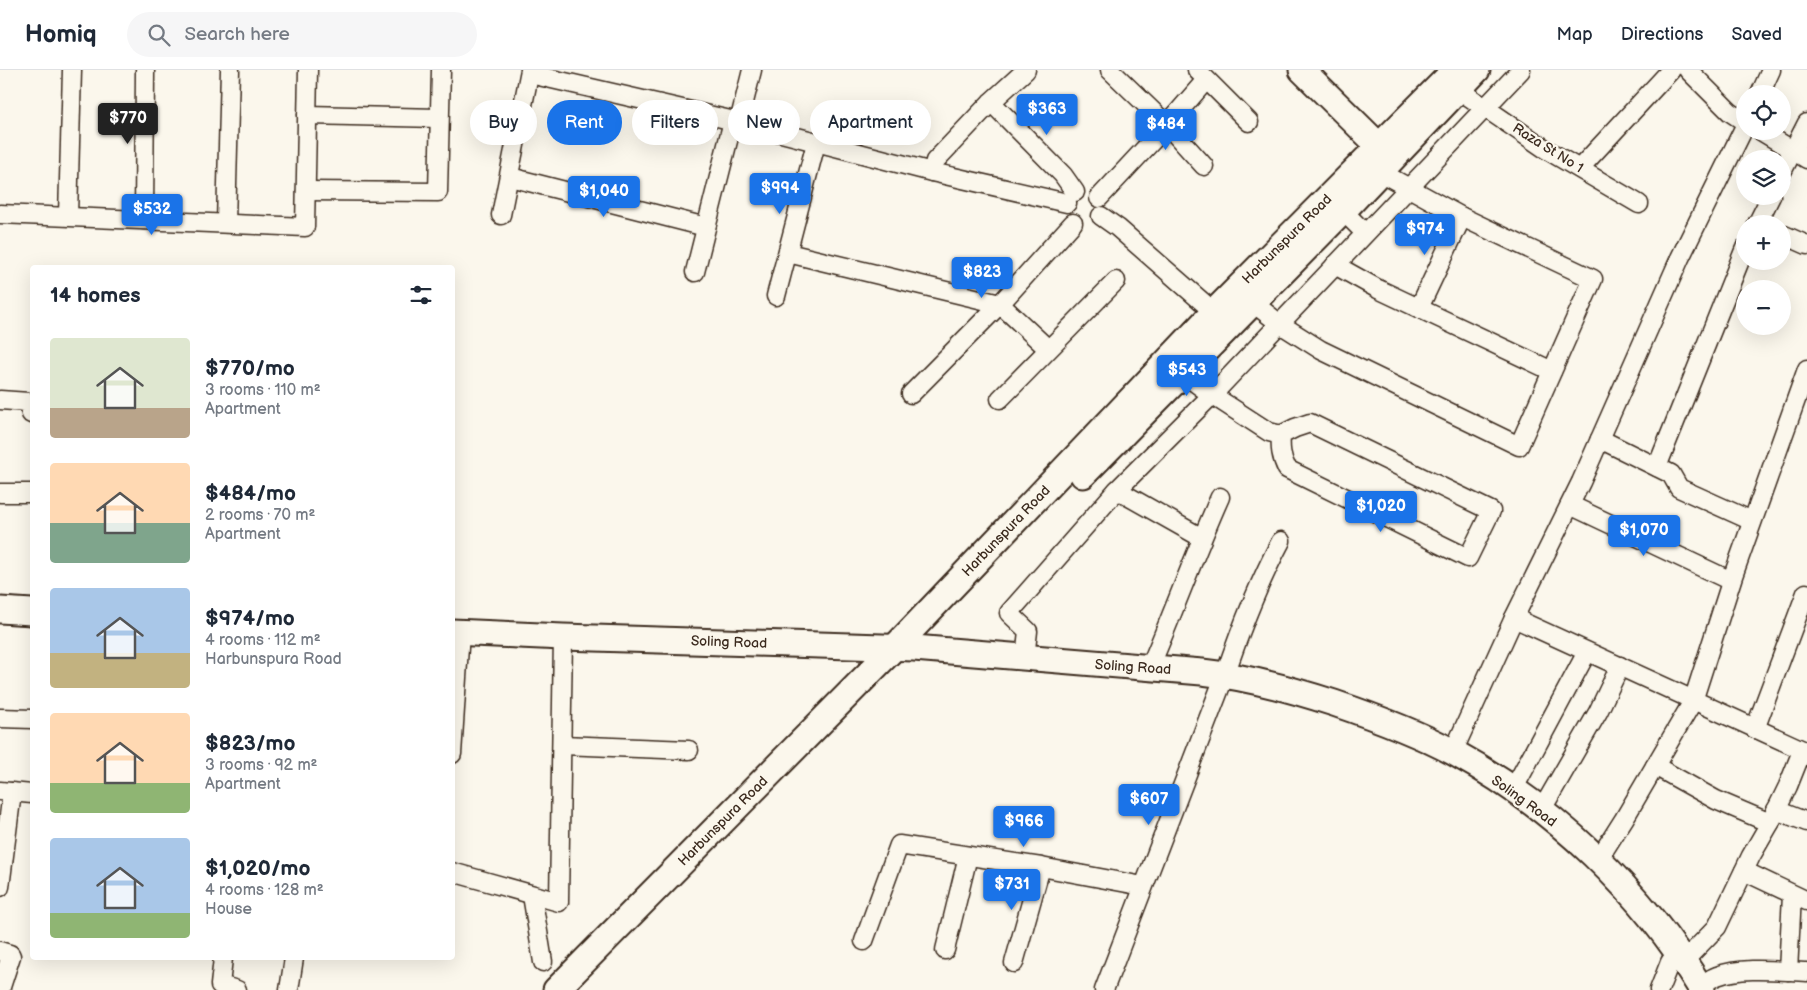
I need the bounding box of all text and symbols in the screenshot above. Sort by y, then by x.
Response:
search box [127,12,477,57]
text: Homiq [25,20,97,49]
icon: search [145,21,173,49]
text: Search here [185,23,290,46]
text: Map [1557,24,1593,45]
text: Directions [1621,24,1703,45]
text: Saved [1731,24,1782,45]
map controls [1736,85,1791,335]
button: locate [1736,85,1791,140]
pin: $363 [1017,93,1077,136]
chip: Buy [470,100,537,145]
chip: Rent [547,100,622,145]
chip: Filters [632,100,718,145]
chip: New [728,100,800,145]
chip: Apartment [810,100,931,145]
text: $363 [1028,100,1066,119]
pin: $770 [98,102,158,145]
pin: $484 [1136,108,1196,151]
text: $770 [109,109,147,128]
text: $484 [1146,115,1186,134]
street label: Raza St No 1 [1510,120,1586,176]
button: layers [1736,150,1791,205]
pin: $994 [750,172,810,215]
pin: $1,040 [563,176,645,218]
text: $994 [761,179,799,198]
text: $1,040 [579,182,629,201]
street label: Harbunspura Road [1239,191,1335,287]
pin: $532 [122,194,182,236]
text: $532 [133,200,171,219]
pin: $974 [1395,214,1455,256]
button: + [1736,215,1791,270]
text: $974 [1406,220,1444,239]
pin: $823 [952,256,1012,299]
text: $823 [963,263,1001,282]
button: − [1736,280,1791,335]
icon: filters [407,281,435,309]
text: 14 homes [50,283,141,308]
pin: $543 [1157,354,1217,397]
text: $770/mo [205,356,295,381]
icon: home [90,358,150,418]
text: $543 [1168,361,1206,380]
text: 3 rooms · 110 m² [205,381,321,400]
text: Apartment [205,400,281,419]
text: $484/mo [205,481,296,506]
street label: Harbunspura Road [958,482,1054,580]
icon: home [90,483,150,543]
pin: $1,020 [1340,490,1422,533]
text: $1,020 [1356,497,1406,516]
text: 2 rooms · 70 m² [205,506,315,525]
pin: $1,070 [1603,514,1685,557]
text: $1,070 [1619,521,1669,540]
text: Apartment [205,525,281,544]
text: $974/mo [205,606,295,631]
icon: home [90,608,150,668]
text: 4 rooms · 112 m² [205,631,321,650]
street label: Soling Road [691,632,767,652]
text: Harbunspura Road [205,650,342,669]
street label: Soling Road [1094,656,1172,678]
text: $823/mo [205,731,296,756]
icon: home [90,733,150,793]
text: 3 rooms · 92 m² [205,756,318,775]
street label: Soling Road [1488,772,1560,830]
street label: Harbunspura Road [675,773,771,869]
text: Apartment [205,775,281,794]
pin: $607 [1119,784,1179,826]
text: $607 [1129,790,1169,809]
pin: $966 [994,806,1054,848]
text: $966 [1004,812,1044,831]
text: $1,020/mo [205,856,310,881]
icon: home [90,858,150,918]
pin: $731 [982,868,1042,911]
text: $731 [994,875,1030,894]
text: 4 rooms · 128 m² [205,881,324,900]
text: House [205,900,252,919]

